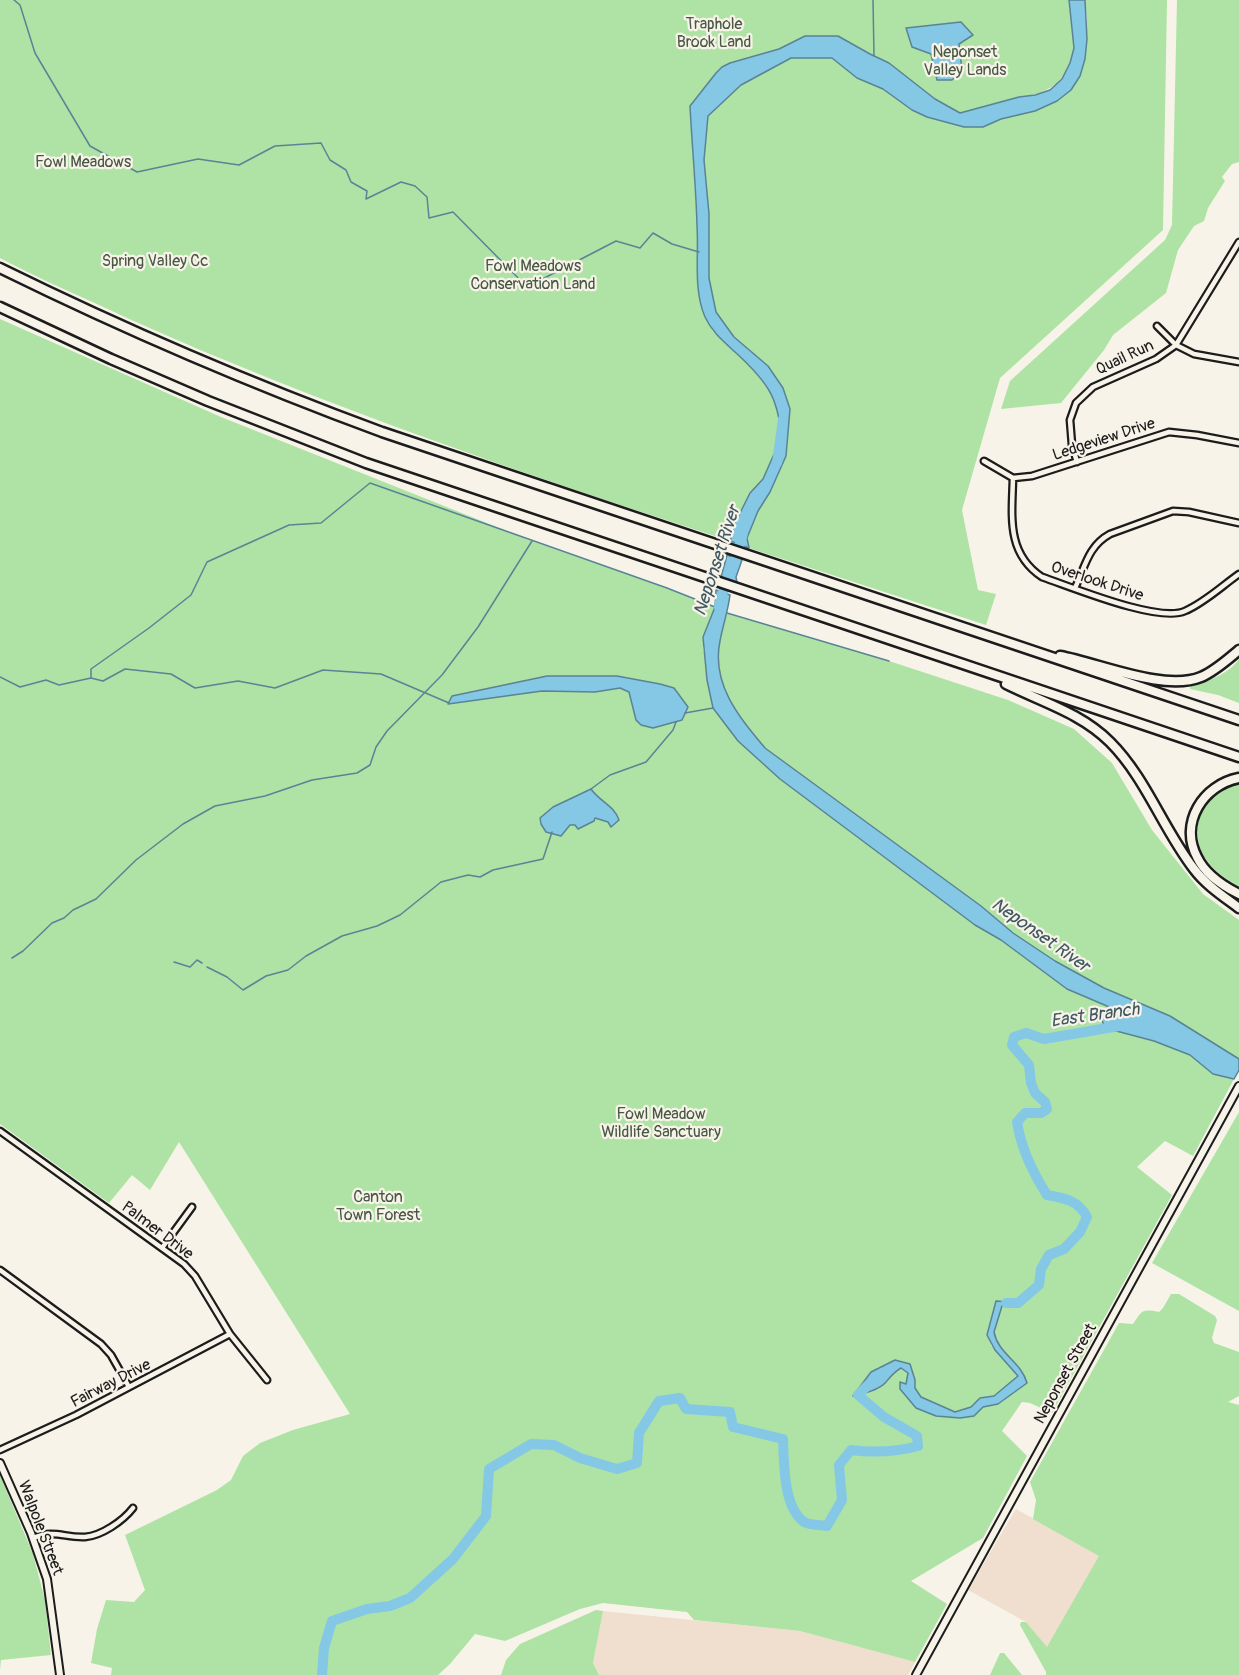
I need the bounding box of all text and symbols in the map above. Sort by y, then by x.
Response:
park label: Traphole Brook Land [677,15,751,53]
park label: Neponset Valley Lands [924,43,1006,81]
park label: Fowl Meadows [35,153,131,173]
park label: Spring Valley Cc [102,252,208,272]
park label: Fowl Meadows Conservation Land [470,257,596,295]
street label: Quail Run [1093,336,1157,380]
street label: Ledgeview Drive [1050,414,1158,466]
water label: Neponset River [690,503,746,619]
street label: Overlook Drive [1048,558,1146,606]
water label: Neponset River [987,894,1093,978]
water label: East Branch [1049,999,1141,1033]
park label: Fowl Meadow Wildlife Sanctuary [601,1105,721,1143]
park label: Canton Town Forest [336,1188,420,1226]
street label: Palmer Drive [117,1198,197,1264]
street label: Neponset Street [1031,1320,1101,1428]
street label: Fairway Drive [68,1356,154,1412]
street label: Walpole Street [13,1478,67,1578]

